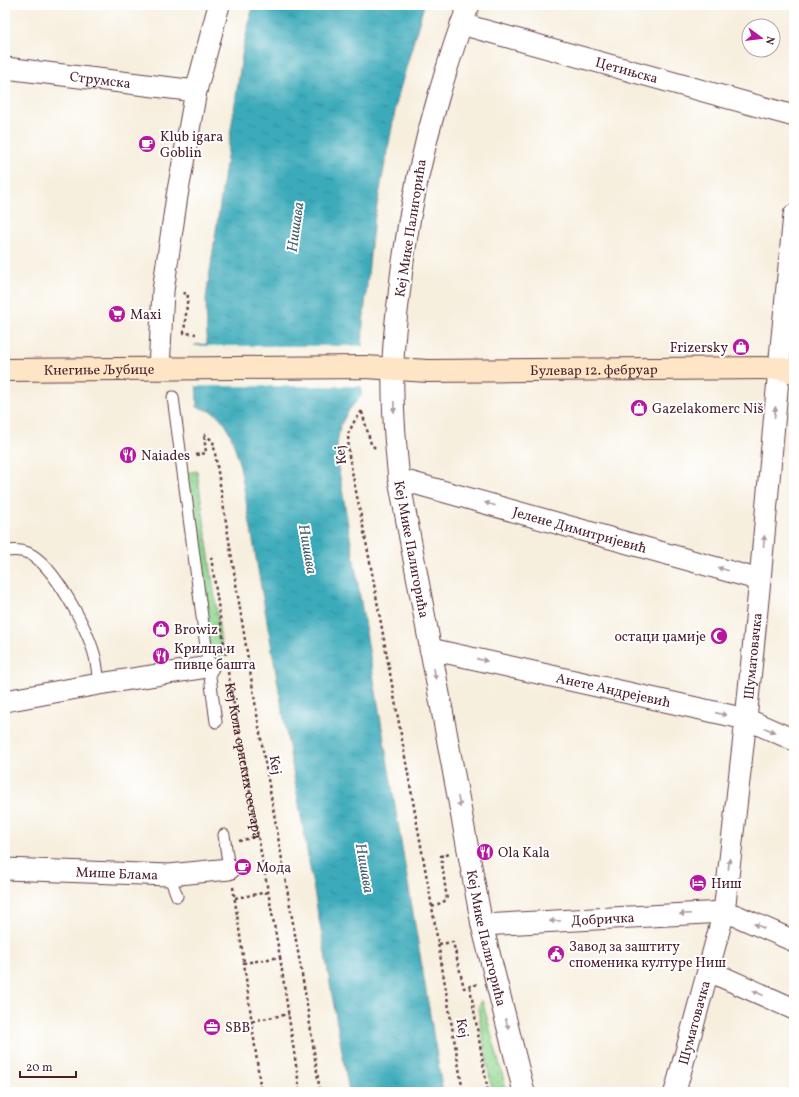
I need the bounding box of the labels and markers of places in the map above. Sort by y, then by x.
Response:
place label: Klub igara Goblin [160,128,223,163]
cafe icon: Klub igara Goblin [137,134,157,154]
supermarket icon: Maxi [107,304,127,324]
place label: Maxi [130,306,161,325]
shop icon: Frizersky [731,337,751,357]
place label: Frizersky [670,339,728,358]
shop icon: Gazelakomerc Niš [629,398,649,418]
place label: Gazelakomerc Niš [652,400,763,419]
restaurant icon: Naiades [118,445,138,465]
place label: Naiades [141,447,190,466]
shop icon: Browiz [151,619,171,639]
place label: Browiz [174,621,218,640]
mosque icon: остаци џамије [709,626,729,646]
place label: остаци џамије [614,628,706,647]
place label: Крилца и пивце башта [174,640,256,675]
restaurant icon: Крилца и пивце башта [151,646,171,666]
restaurant icon: Ola Kala [475,842,495,862]
place label: Ola Kala [498,844,550,863]
cafe icon: Мода [233,857,253,877]
place label: Мода [256,859,291,878]
hotel icon: Ниш [688,873,708,893]
place label: Ниш [711,875,742,894]
place label: Завод за заштиту споменика културе Ниш [569,938,726,973]
public building icon: Завод за заштиту споменика културе Ниш [546,944,566,964]
office icon: SBB [202,1017,222,1037]
place label: SBB [225,1019,250,1038]

